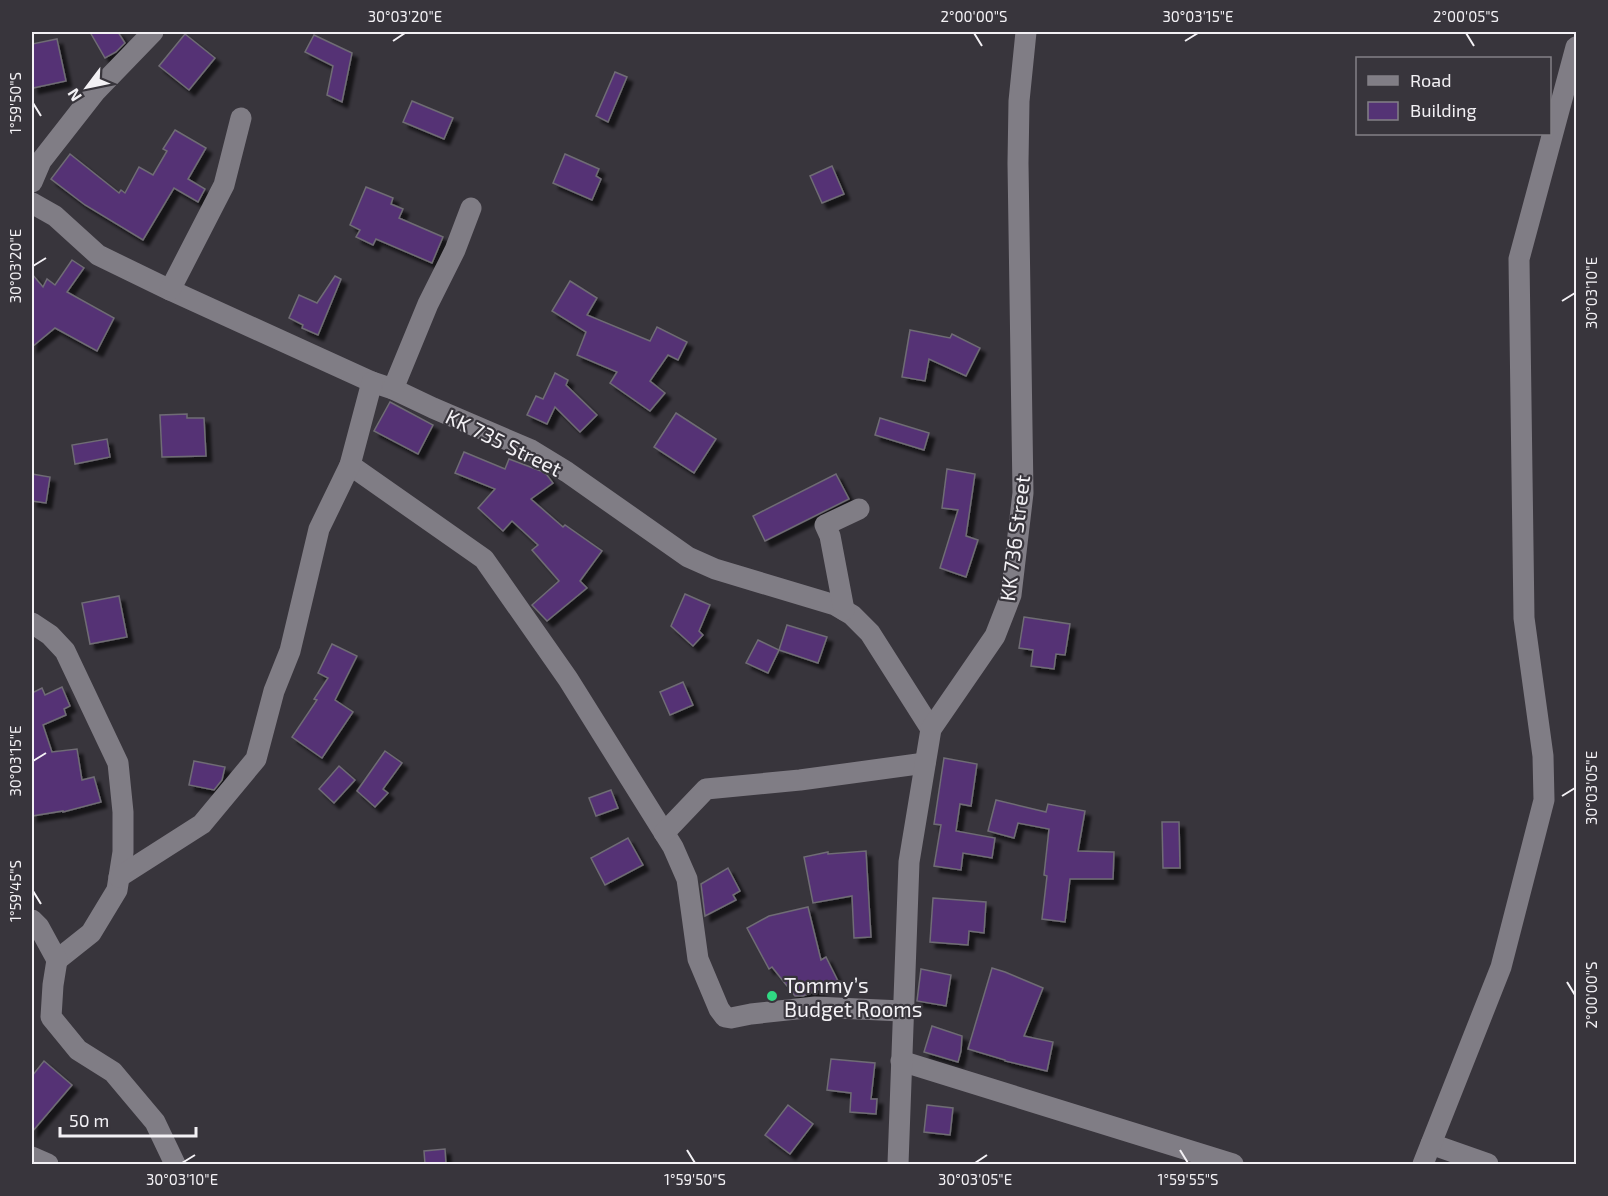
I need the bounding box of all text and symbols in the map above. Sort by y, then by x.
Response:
text: 30°03'20"E [368,7,442,25]
text: 2°00'00"S [941,7,1007,25]
text: 30°03'15"E [1162,7,1234,25]
text: 2°00'05"S [1433,7,1499,25]
north arrow [57,57,117,117]
legend [1356,57,1551,135]
text: Road [1410,69,1451,91]
text: 1°59'50"S [6,72,24,134]
text: N [63,85,85,105]
text: Building [1410,99,1477,121]
text: 30°03'20"E [6,229,24,303]
text: 30°03'10"E [1582,257,1600,329]
street label: KK 735 Street [442,403,566,481]
street label: KK 736 Street [994,474,1034,602]
text: 30°03'15"E [6,725,24,797]
text: 30°03'05"E [1582,751,1600,825]
text: 1°59'45"S [6,860,24,922]
text: 2°00'00"S [1582,962,1600,1028]
place label: Tommy’s Budget Rooms [784,972,922,1021]
marker: Tommy’s Budget Rooms [765,989,779,1003]
scale bar [60,1100,196,1138]
text: 50 m [69,1109,109,1131]
text: 30°03'10"E [146,1170,218,1188]
text: 1°59'50"S [664,1170,726,1188]
text: 30°03'05"E [938,1170,1012,1188]
text: 1°59'55"S [1158,1170,1218,1188]

